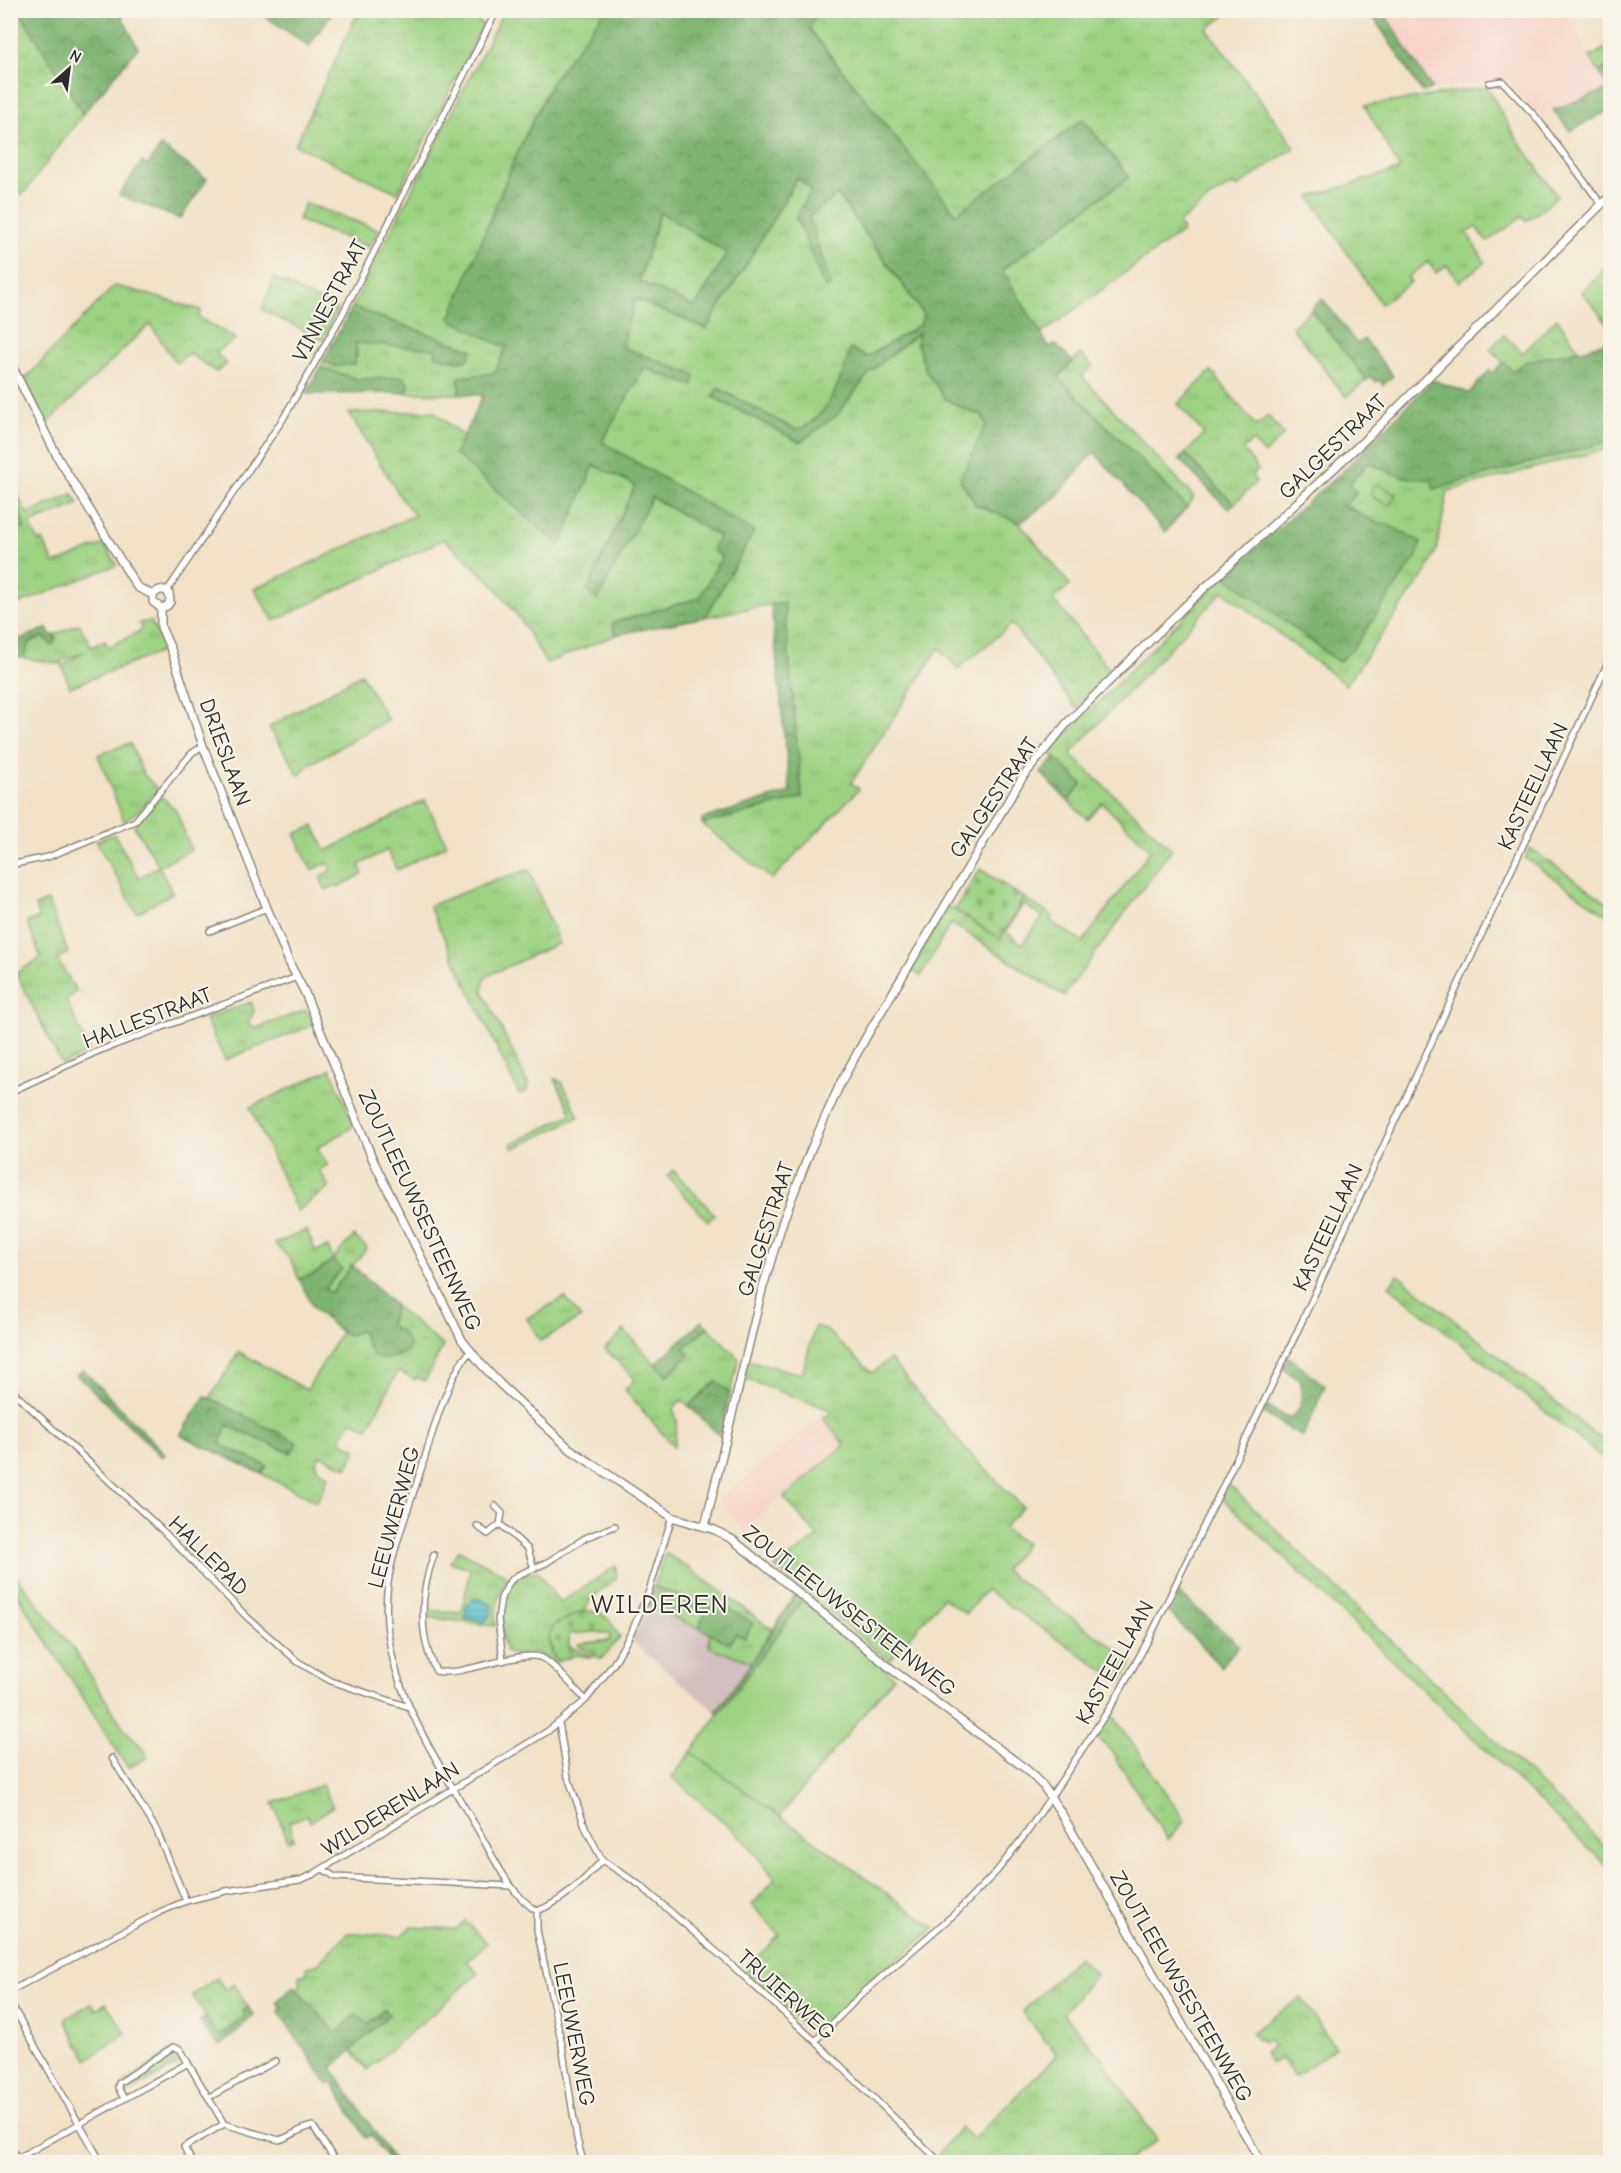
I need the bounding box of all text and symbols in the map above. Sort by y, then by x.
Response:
north arrow [39,39,99,99]
text: N [67,46,84,67]
street label: VINNESTRAAT [287,234,373,366]
street label: GALGESTRAAT [1273,388,1392,505]
street label: DRIESLAAN [194,695,256,809]
street label: KASTEELLAAN [1492,719,1574,854]
street label: GALGESTRAAT [944,732,1044,863]
street label: HALLESTRAAT [79,981,216,1054]
street label: ZOUTLEEUWSESTEENWEG [353,1086,487,1335]
street label: GALGESTRAAT [732,1158,800,1300]
street label: KASTEELLAAN [1287,1160,1369,1295]
street label: LEEUWERWEG [363,1443,425,1591]
street label: HALLEPAD [163,1510,254,1601]
street label: ZOUTLEEUWSESTEENWEG [738,1520,961,1702]
district label: WILDEREN [591,1590,729,1620]
street label: KASTEELLAAN [1070,1596,1160,1729]
street label: WILDERENLAAN [317,1756,464,1862]
street label: ZOUTLEEUWSESTEENWEG [1104,1866,1258,2107]
street label: TRUIERWEG [732,1944,841,2045]
street label: LEEUWERWEG [547,1960,601,2108]

